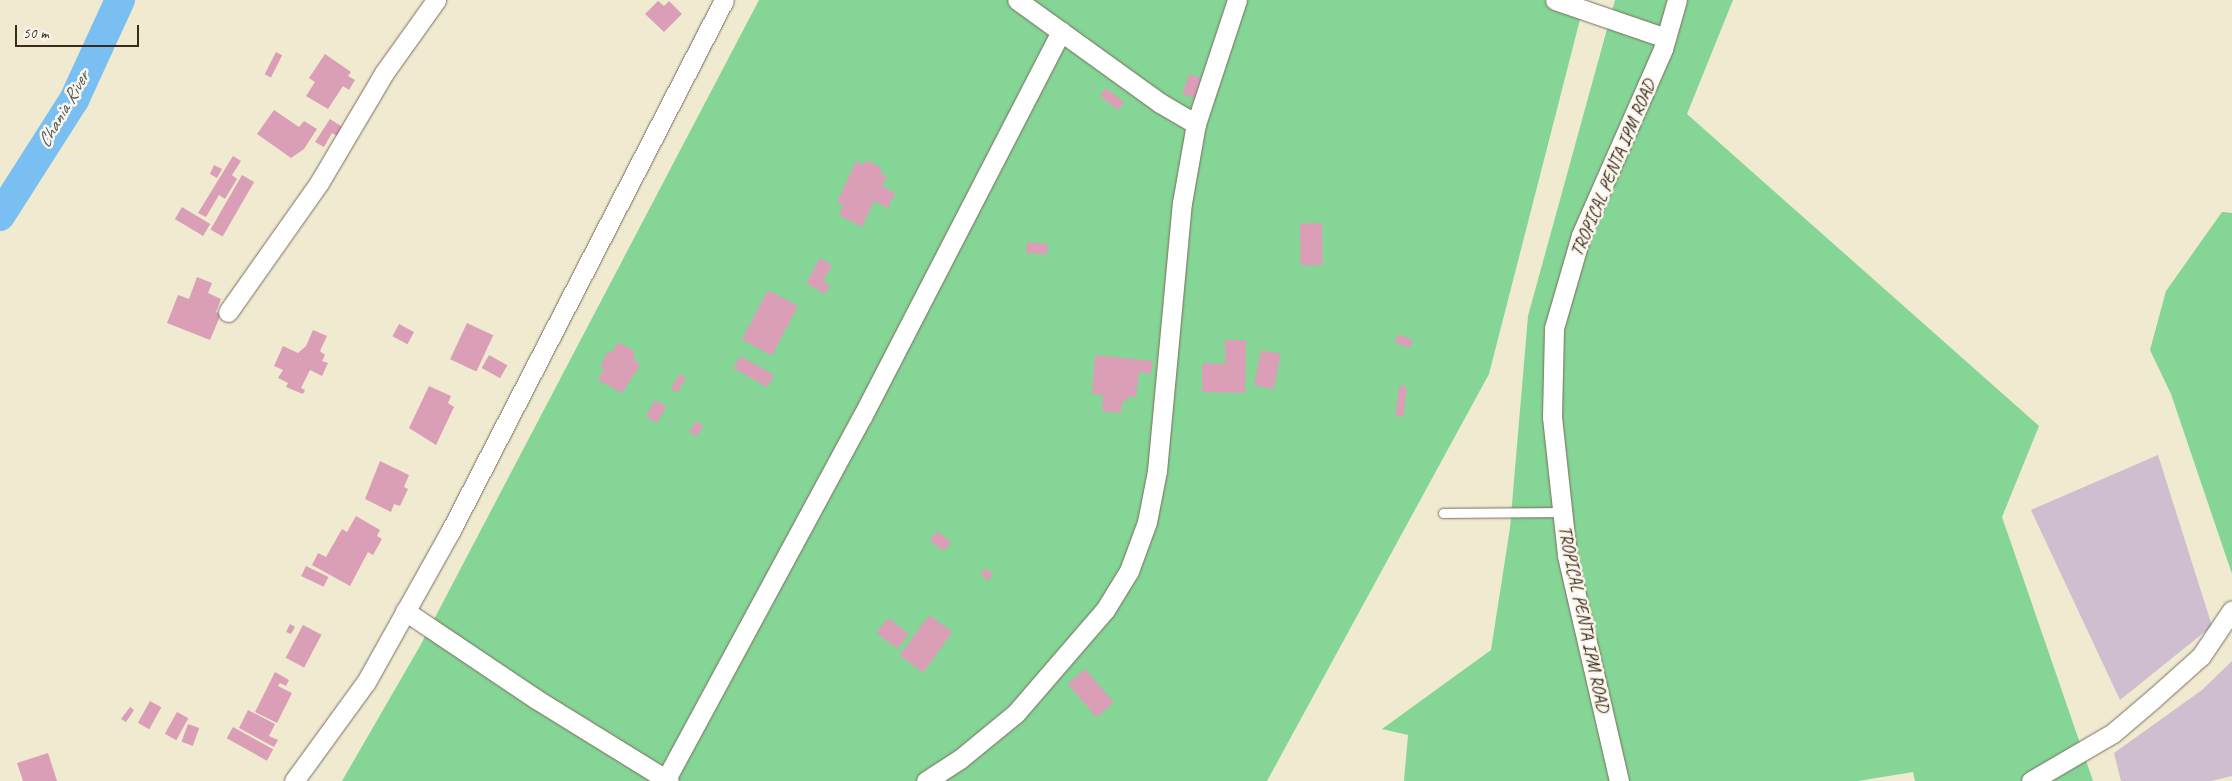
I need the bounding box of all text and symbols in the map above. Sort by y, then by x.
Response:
scale bar [18,15,141,47]
text: 50 m [23,24,49,43]
water label: Chania River [33,68,95,152]
street label: TROPICAL PENTA IPM ROAD [1566,76,1660,260]
street label: TROPICAL PENTA IPM ROAD [1554,524,1614,714]

